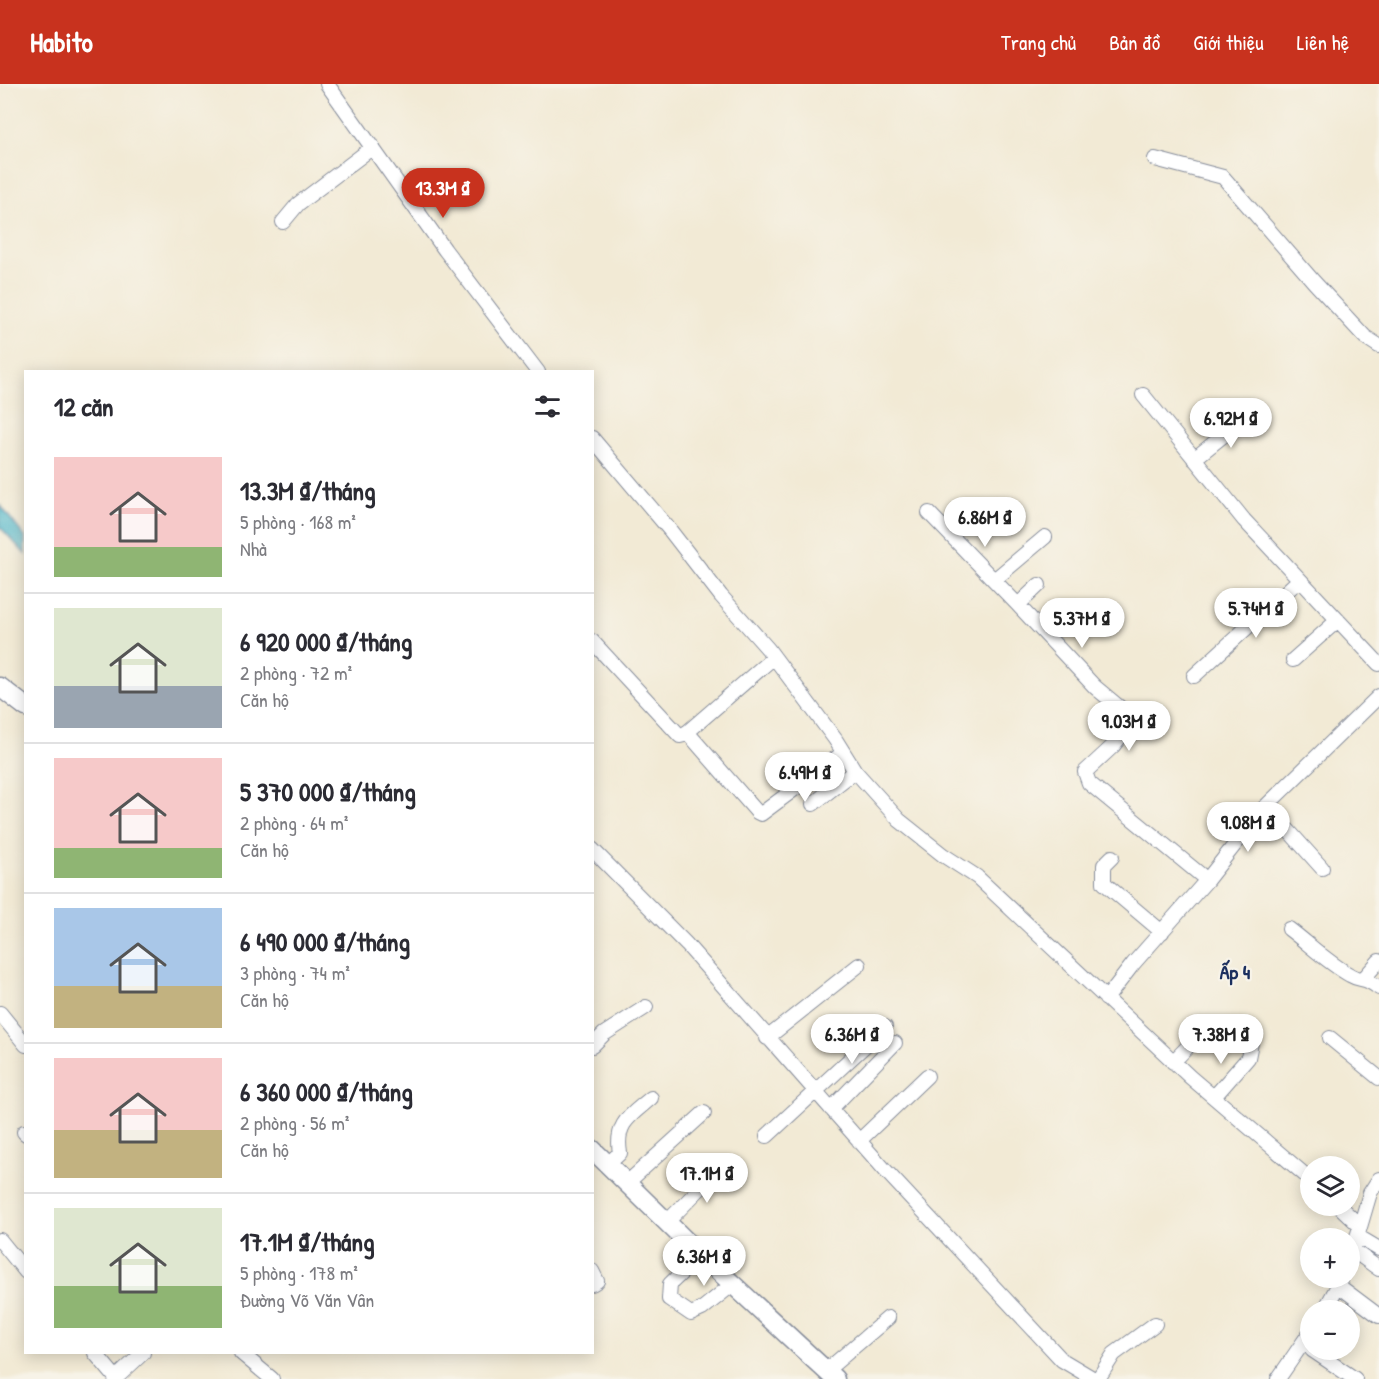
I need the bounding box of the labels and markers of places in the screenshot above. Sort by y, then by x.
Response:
pin: 13.3M ₫ [388,168,498,219]
pin: 6.92M ₫ [1176,398,1286,449]
pin: 6.86M ₫ [930,497,1040,548]
pin: 5.74M ₫ [1201,588,1311,639]
pin: 5.37M ₫ [1027,598,1137,649]
pin: 9.03M ₫ [1074,701,1184,752]
pin: 6.49M ₫ [750,752,860,803]
pin: 9.08M ₫ [1193,802,1303,853]
pin: 6.36M ₫ [797,1014,907,1065]
pin: 7.38M ₫ [1166,1014,1276,1065]
pin: 17.1M ₫ [652,1153,762,1204]
pin: 6.36M ₫ [649,1236,759,1287]

